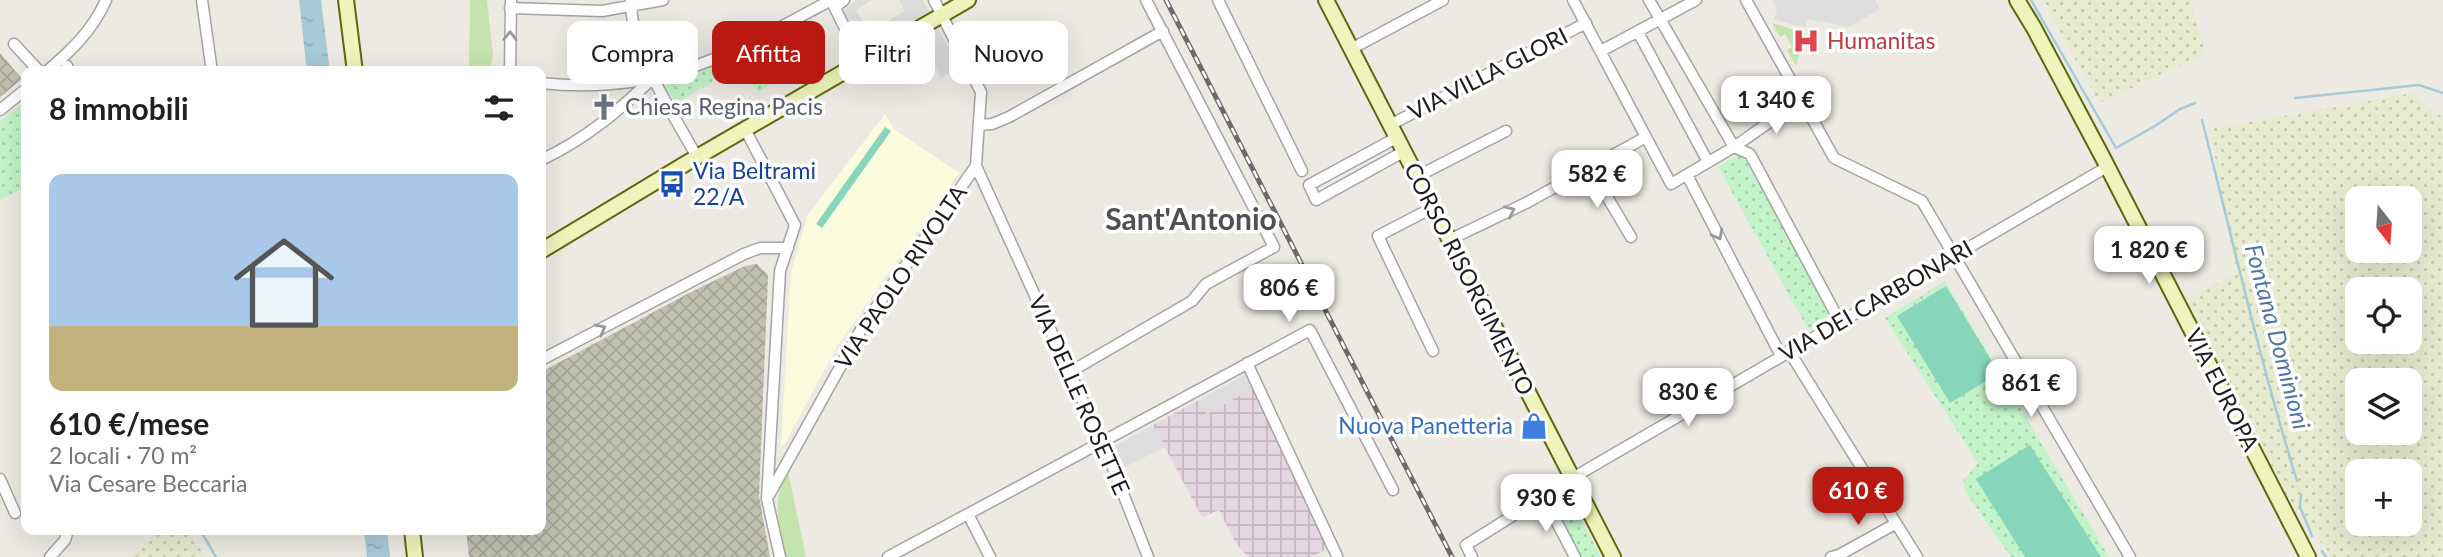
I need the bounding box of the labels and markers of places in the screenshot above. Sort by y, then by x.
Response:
hospital icon: Humanitas [1791,26,1821,56]
place label: Humanitas [1827,26,1936,54]
pin: 1 340 € [1711,76,1841,136]
church icon: Chiesa Regina Pacis [589,92,619,122]
place label: Chiesa Regina Pacis [625,92,823,120]
pin: 582 € [1548,150,1646,210]
place label: Via Beltrami 22/A [693,156,816,210]
bus stop icon: Via Beltrami 22/A [657,169,687,199]
pin: 1 820 € [2084,226,2214,286]
pin: 806 € [1240,264,1338,324]
pin: 861 € [1982,360,2080,419]
pin: 830 € [1639,368,1737,428]
place label: Nuova Panetteria [1338,411,1513,439]
shop icon: Nuova Panetteria [1519,411,1549,441]
pin: 610 € [1809,468,1907,527]
pin: 930 € [1497,475,1595,534]

